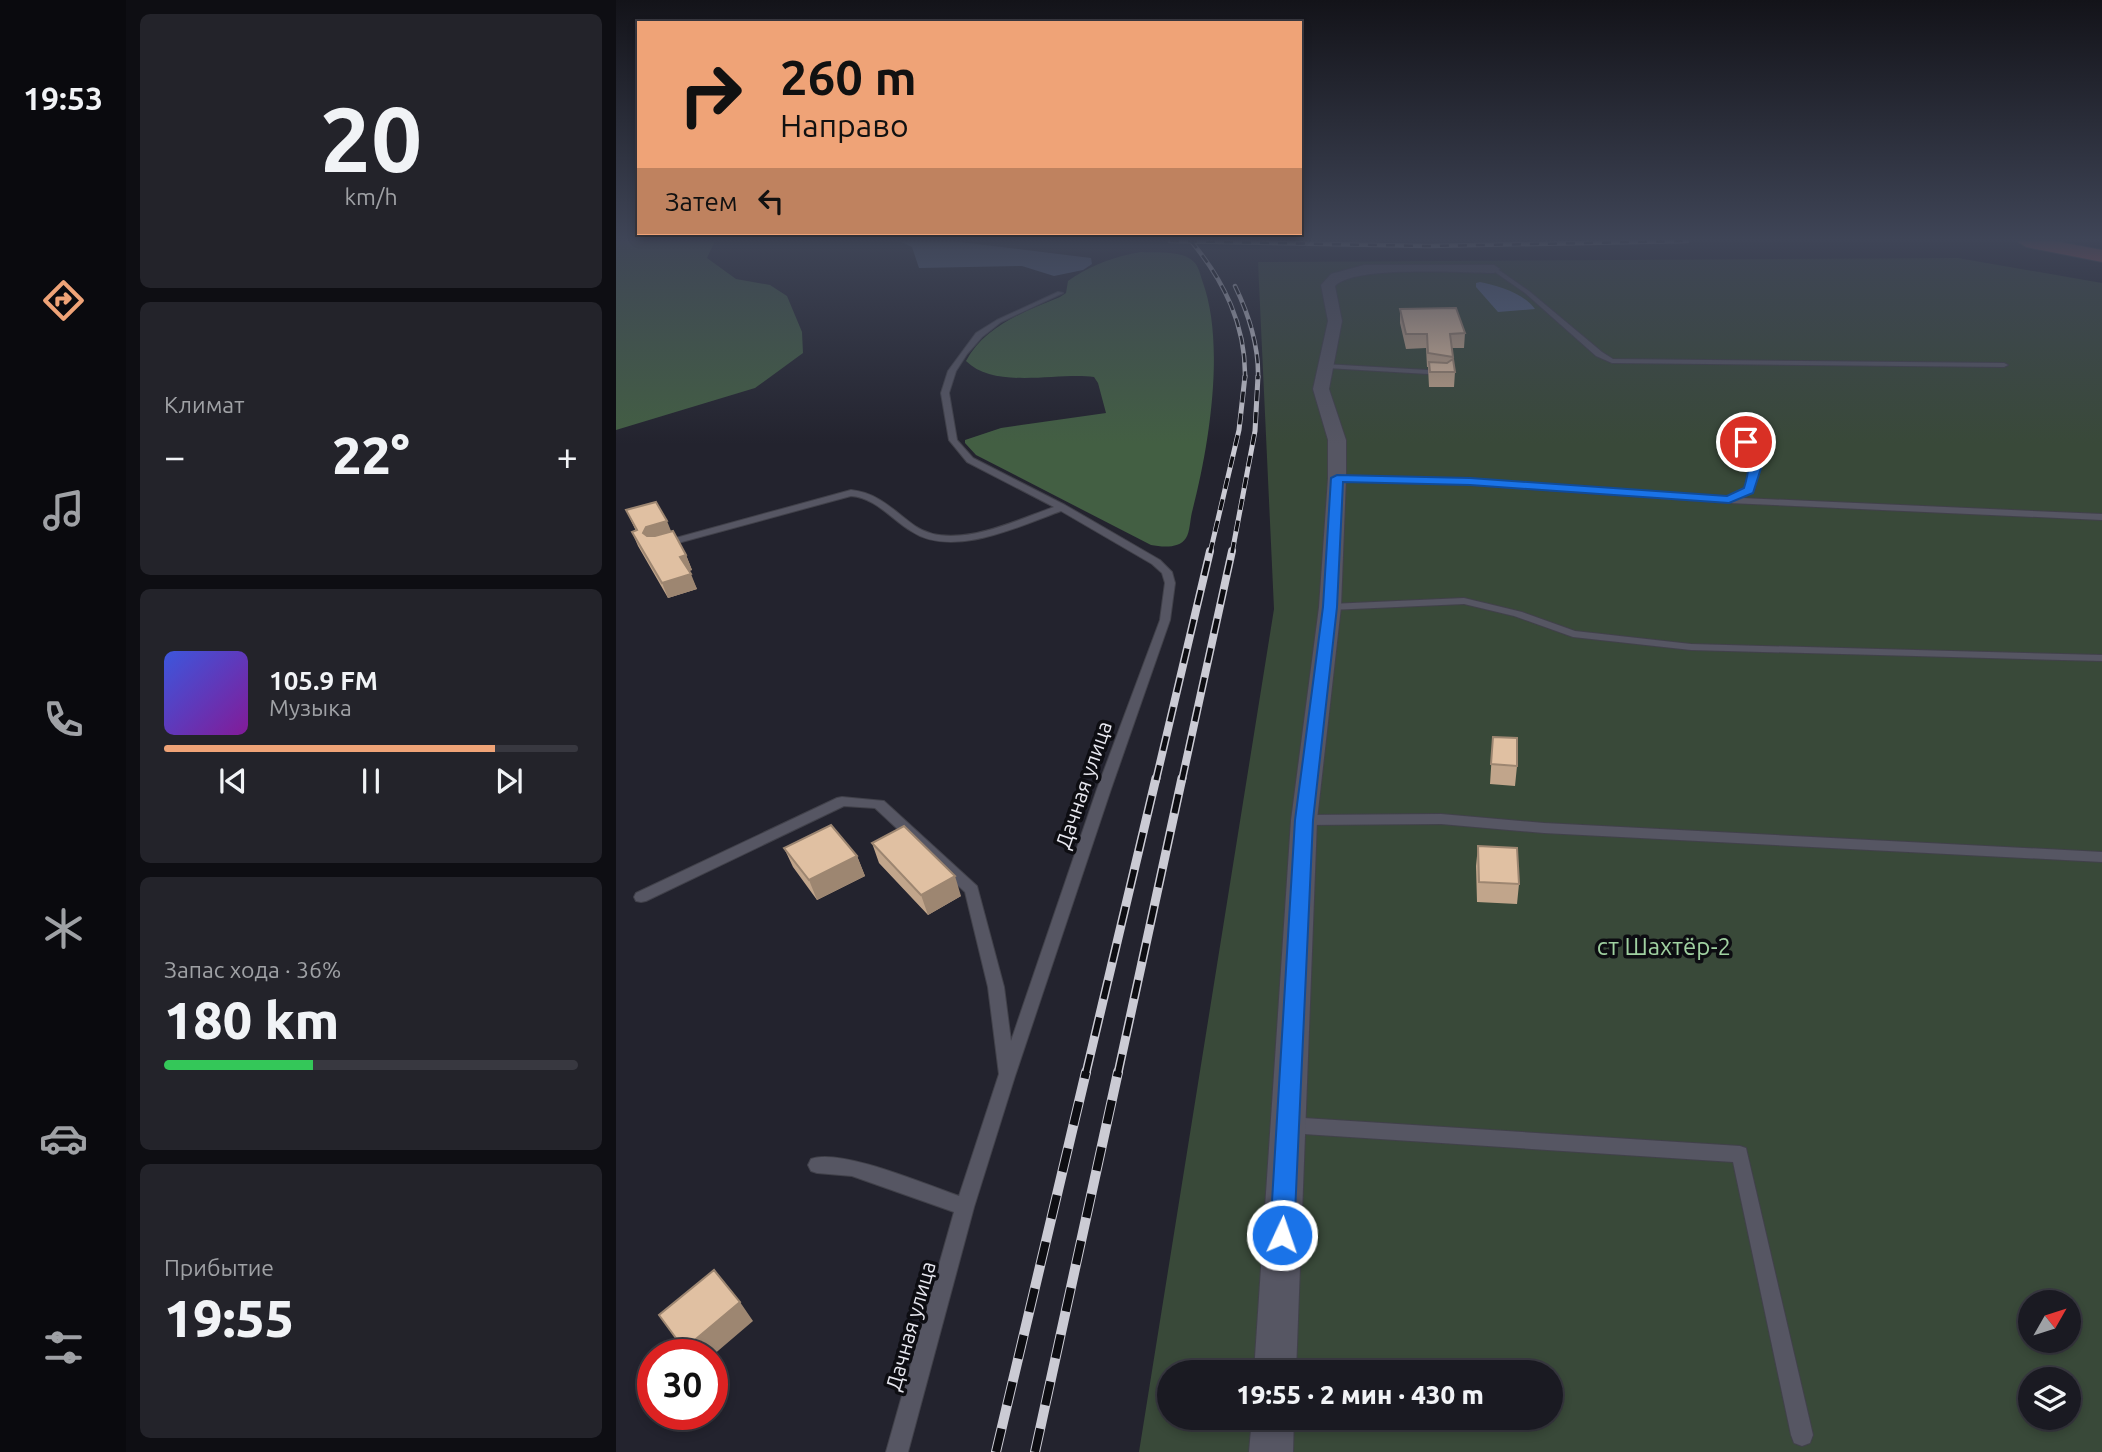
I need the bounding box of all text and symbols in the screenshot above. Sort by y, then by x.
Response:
icon: right [665,49,756,140]
text: 260 m [780,49,917,104]
text: 19:53 [23,80,103,116]
text: 20 [320,87,422,189]
text: Направо [780,107,909,143]
icon: left [752,182,790,220]
text: km/h [344,184,398,209]
text: Затем [665,187,738,216]
icon: directions [39,276,88,325]
text: Климат [164,392,244,417]
pin [1716,412,1776,472]
icon: arrive [1727,423,1765,461]
text: 22° [332,426,410,484]
text: − [164,435,185,477]
text: + [557,435,578,477]
icon: music [39,486,88,535]
text: 105.9 FM [269,666,378,695]
icon: phone [39,695,88,744]
text: Музыка [269,695,352,720]
street label: Дачная улица [1050,718,1116,851]
icon: previous [214,762,252,800]
icon: pause [352,762,390,800]
icon: next [490,762,528,800]
icon: climate [39,904,88,953]
park label: ст Шахтёр-2 [1597,933,1731,960]
text: Запас хода · 36% [164,957,341,982]
text: 180 km [164,991,339,1049]
icon: car [39,1114,88,1163]
position arrow [1245,1198,1319,1272]
text: Прибытие [164,1255,274,1280]
street label: Дачная улица [880,1258,940,1393]
text: 19:55 [164,1289,294,1347]
north arrow [2018,1290,2081,1353]
map controls [2018,1290,2081,1430]
icon: filters [39,1323,88,1372]
speed limit sign: 30 [637,1339,728,1430]
button: layers [2018,1367,2081,1430]
text: 19:55 · 2 мин · 430 m [1236,1380,1484,1409]

